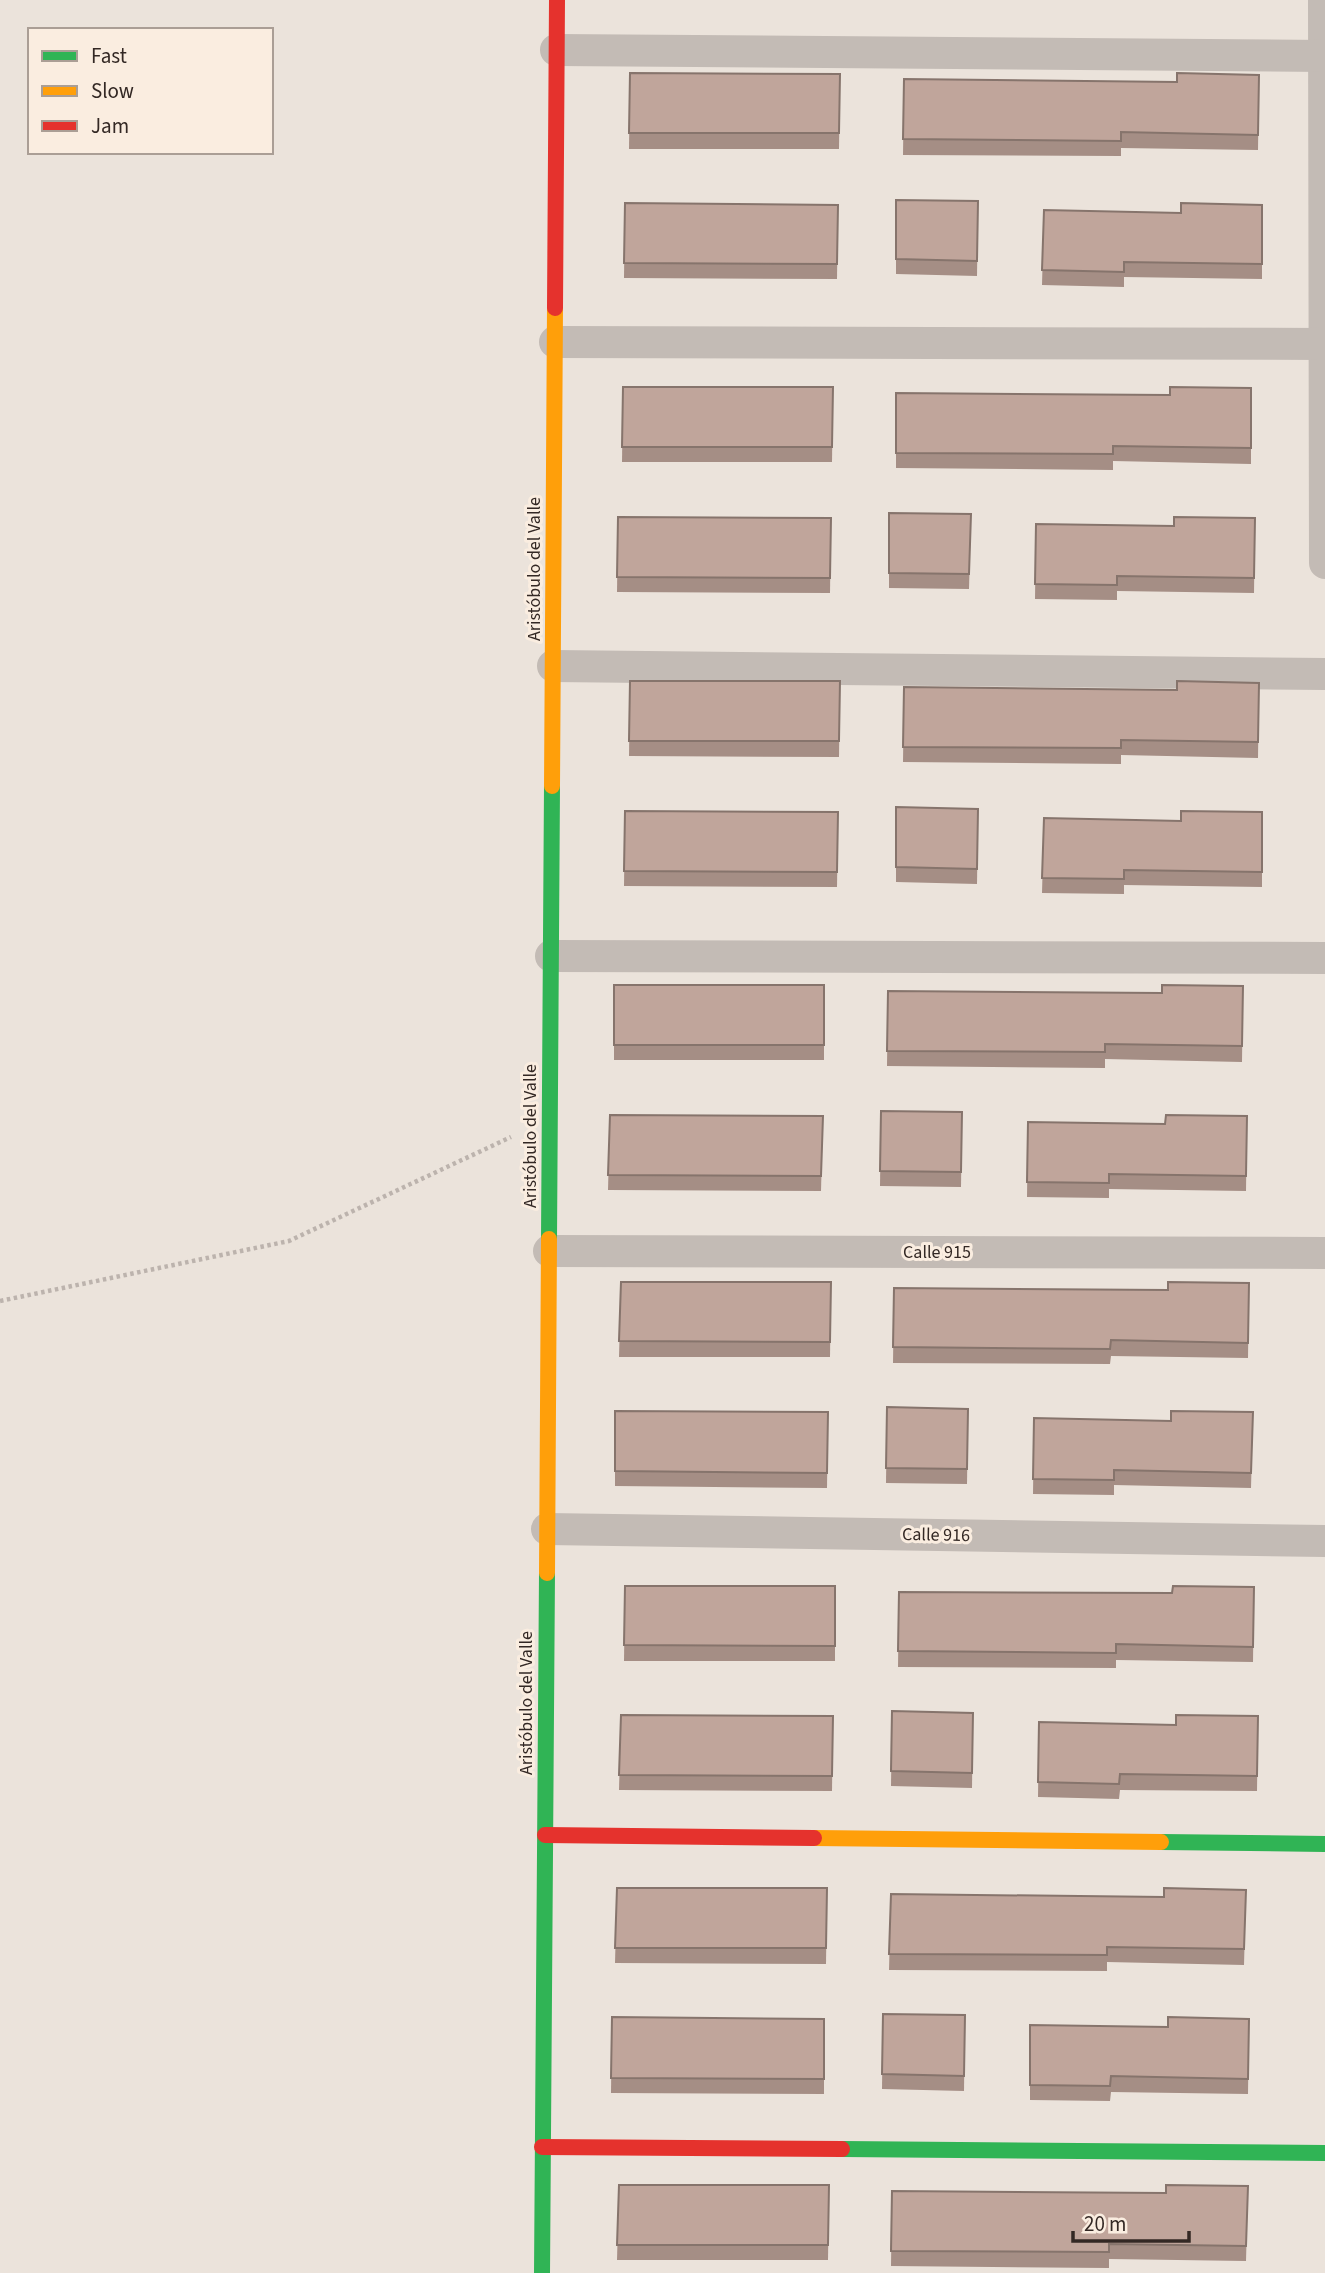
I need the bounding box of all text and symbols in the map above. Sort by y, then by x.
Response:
legend [28,28,273,154]
text: Fast [91,41,127,71]
text: Slow [91,76,134,106]
text: Jam [91,111,129,141]
street label: Aristóbulo del Valle [522,497,547,641]
street label: Aristóbulo del Valle [518,1064,543,1208]
street label: Calle 915 [903,1240,971,1265]
street label: Calle 916 [902,1522,970,1548]
street label: Aristóbulo del Valle [514,1631,539,1775]
scale bar [1073,2200,1188,2244]
text: 20 m [1084,2209,1126,2239]

